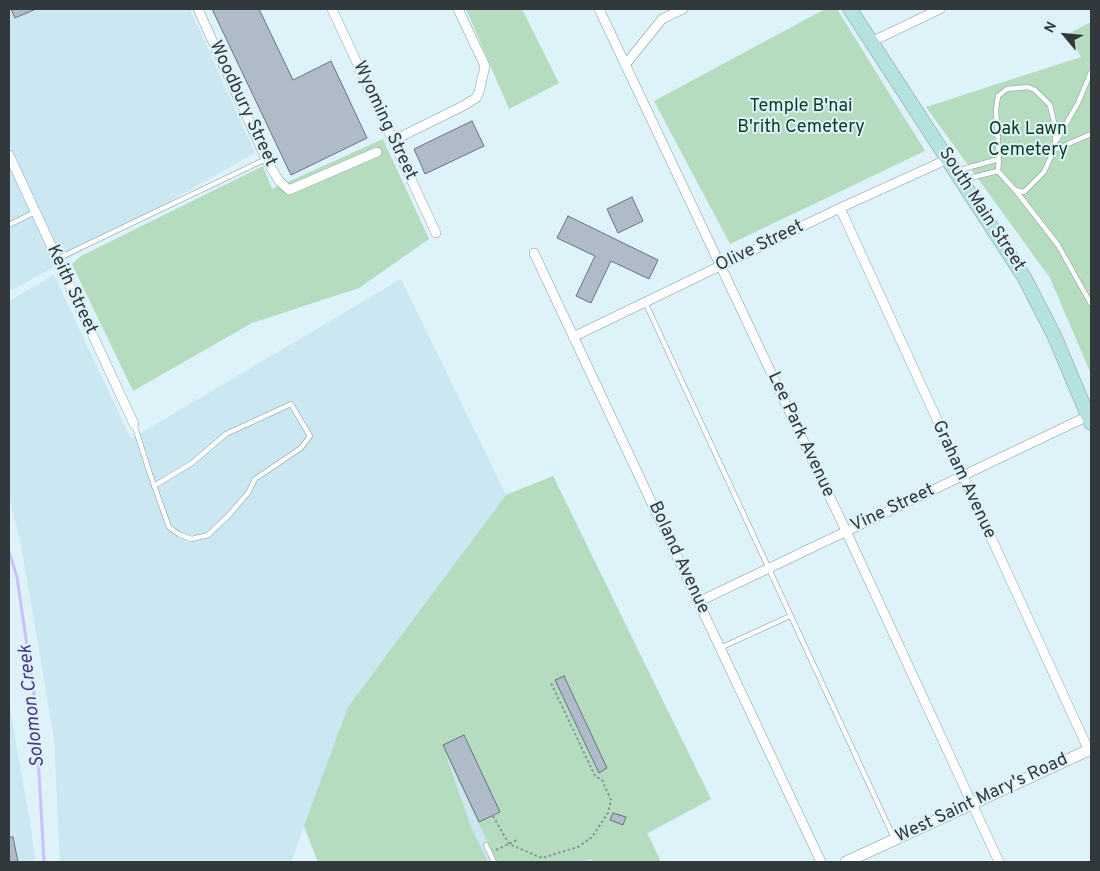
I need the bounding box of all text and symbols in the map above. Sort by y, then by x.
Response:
north arrow [1040,10,1090,60]
text: N [1041,19,1061,36]
street label: Woodbury Street [203,38,281,170]
street label: Wyoming Street [347,58,421,184]
park label: Temple B'nai B'rith Cemetery [737,96,865,138]
park label: Oak Lawn Cemetery [988,119,1068,162]
street label: South Main Street [933,144,1029,276]
street label: Olive Street [713,216,807,278]
street label: Keith Street [41,242,101,338]
street label: Lee Park Avenue [762,369,838,501]
street label: Graham Avenue [926,417,1000,543]
street label: Vine Street [848,480,938,538]
street label: Boland Avenue [643,498,713,618]
water label: Solomon Creek [15,643,51,769]
street label: West Saint Mary's Road [892,750,1072,848]

